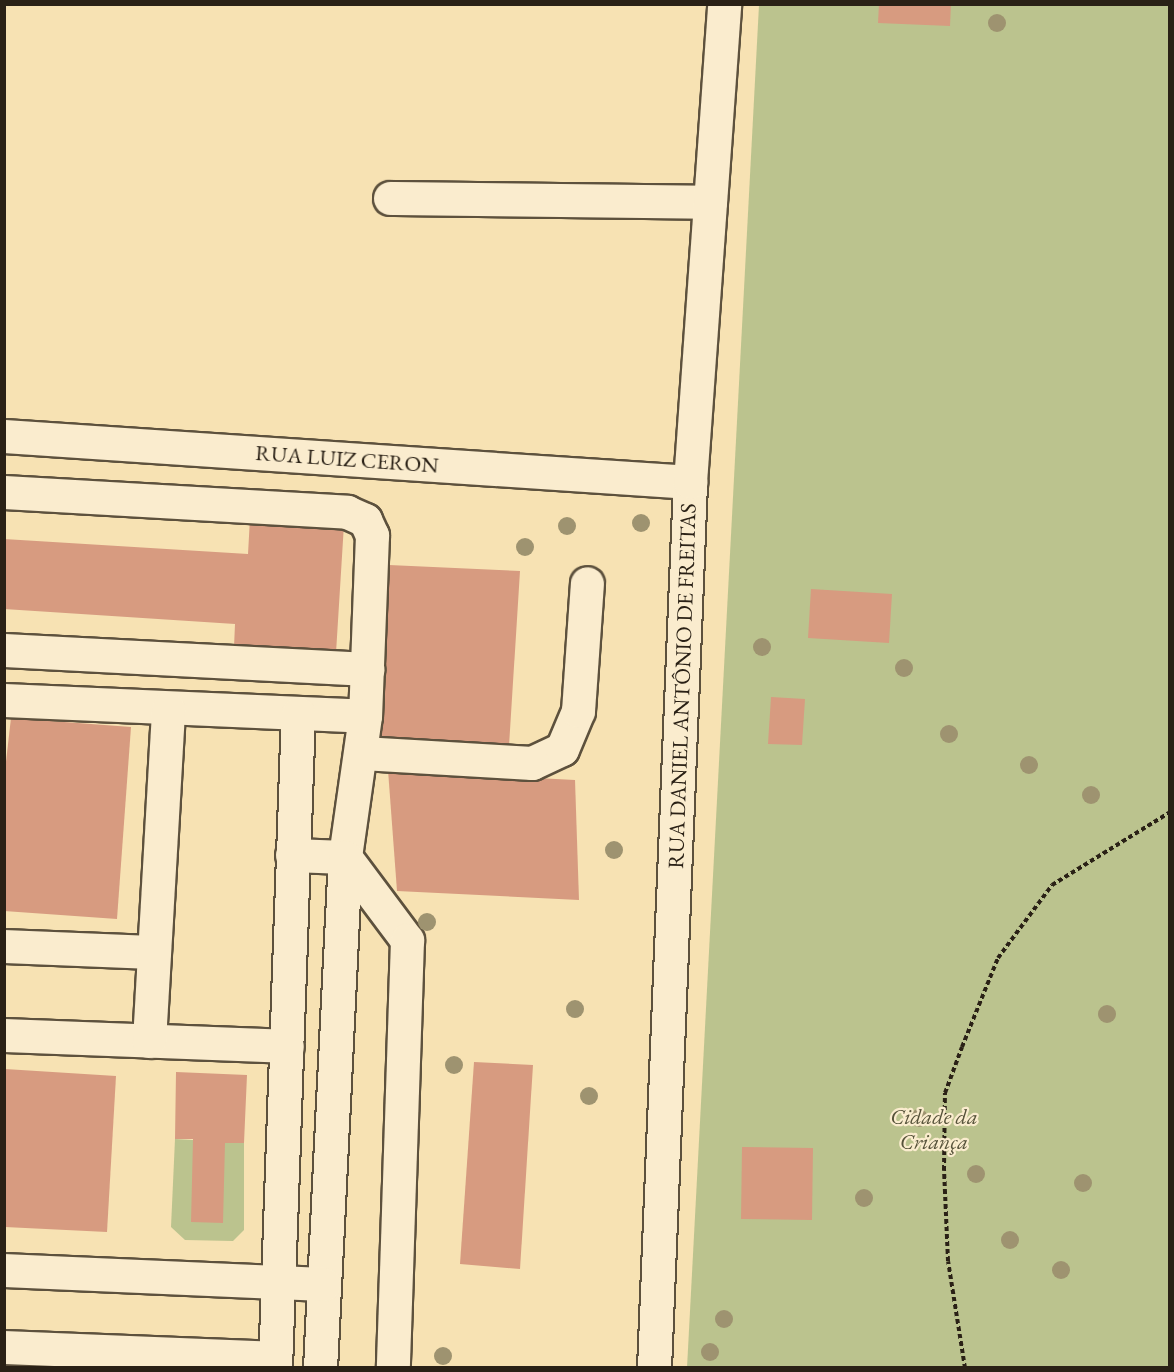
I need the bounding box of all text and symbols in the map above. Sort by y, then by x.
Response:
street label: RUA LUIZ CERON [254,439,440,479]
street label: RUA DANIEL ANTÔNIO DE FREITAS [662,503,702,869]
park label: Cidade da Criança [890,1103,978,1154]

